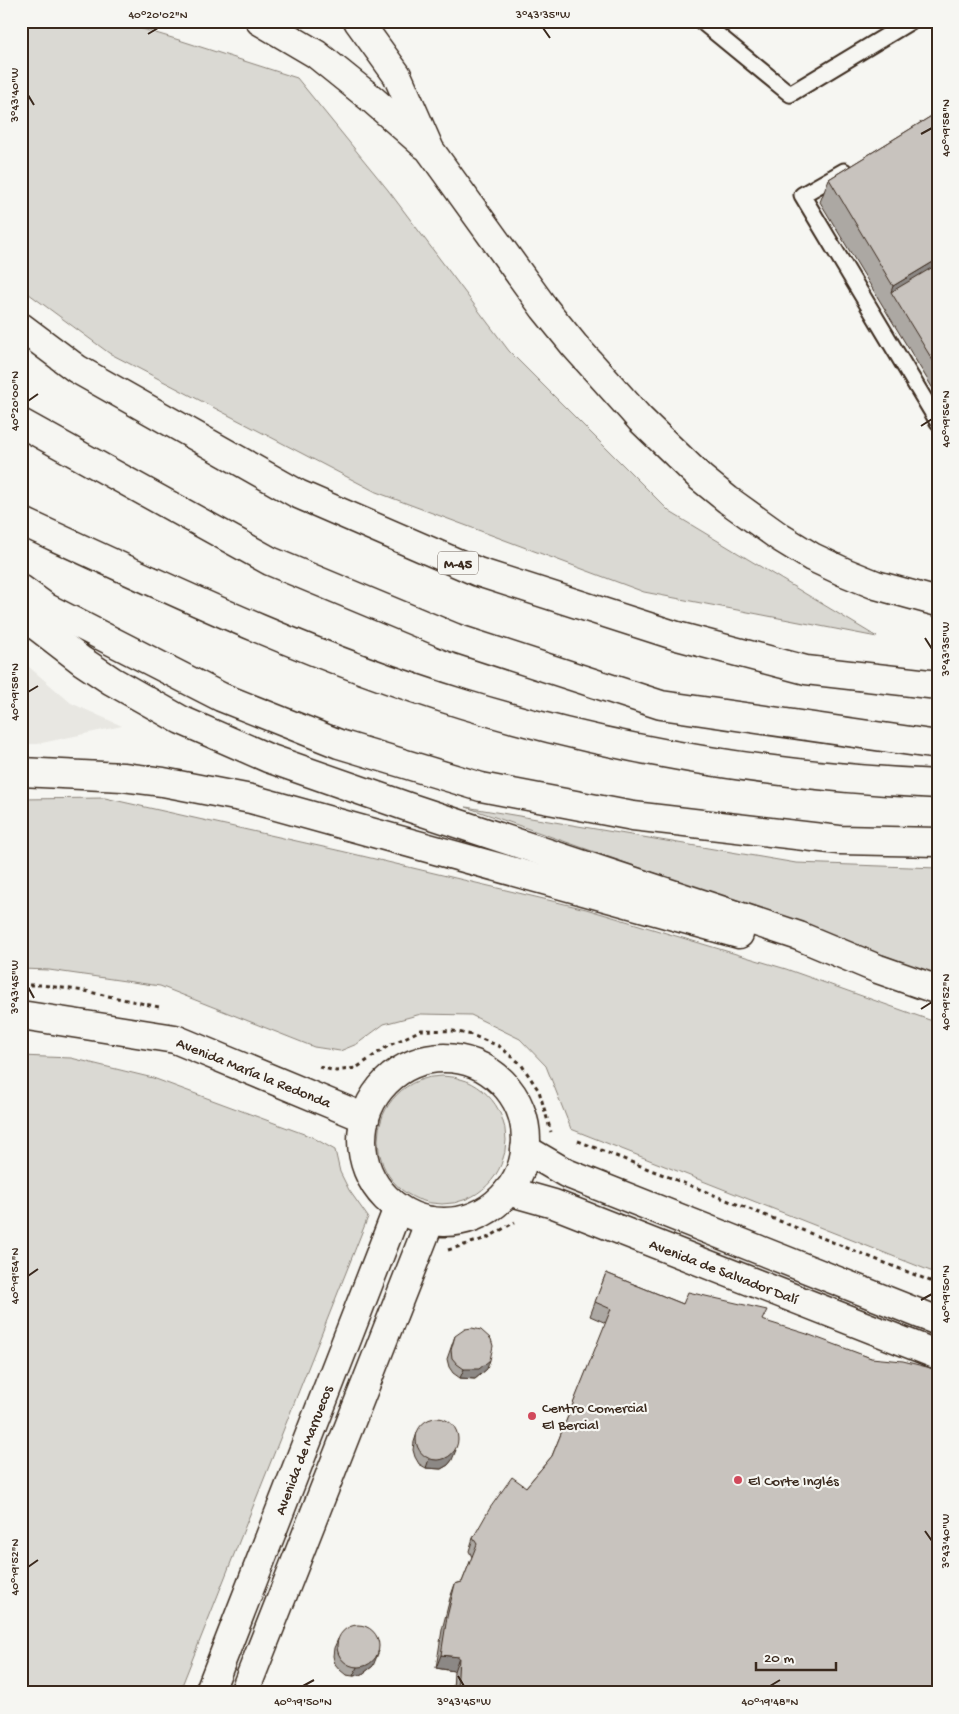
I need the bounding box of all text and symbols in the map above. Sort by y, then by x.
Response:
text: 40°20'02"N [128,9,188,23]
text: 3°43'35"W [515,9,570,23]
text: 3°43'40"W [9,68,23,123]
text: 40°19'58"N [940,99,954,157]
text: 40°20'00"N [9,371,23,431]
text: 40°19'56"N [940,390,954,448]
road number: M-45 [438,552,478,574]
text: 3°43'35"W [940,622,954,677]
text: 40°19'58"N [9,663,23,721]
text: 3°43'45"W [9,960,23,1015]
text: 40°19'52"N [940,973,954,1030]
street label: Avenida María la Redonda [173,1035,334,1113]
street label: Avenida de Salvador Dalí [646,1236,801,1310]
text: 40°19'54"N [9,1248,23,1304]
text: 40°19'50"N [940,1265,954,1323]
street label: Avenida de Marruecos [272,1383,338,1518]
place label: Centro Comercial El Bercial [542,1400,647,1435]
marker: Centro Comercial El Bercial [526,1410,538,1422]
place label: El Corte Inglés [748,1473,839,1491]
marker: El Corte Inglés [732,1474,744,1486]
text: 3°43'40"W [940,1514,954,1569]
text: 40°19'52"N [9,1538,23,1595]
scale bar [756,1639,836,1671]
text: 20 m [764,1650,794,1668]
text: 40°19'50"N [274,1696,332,1710]
text: 3°43'45"W [436,1696,491,1710]
text: 40°19'48"N [742,1696,799,1710]

